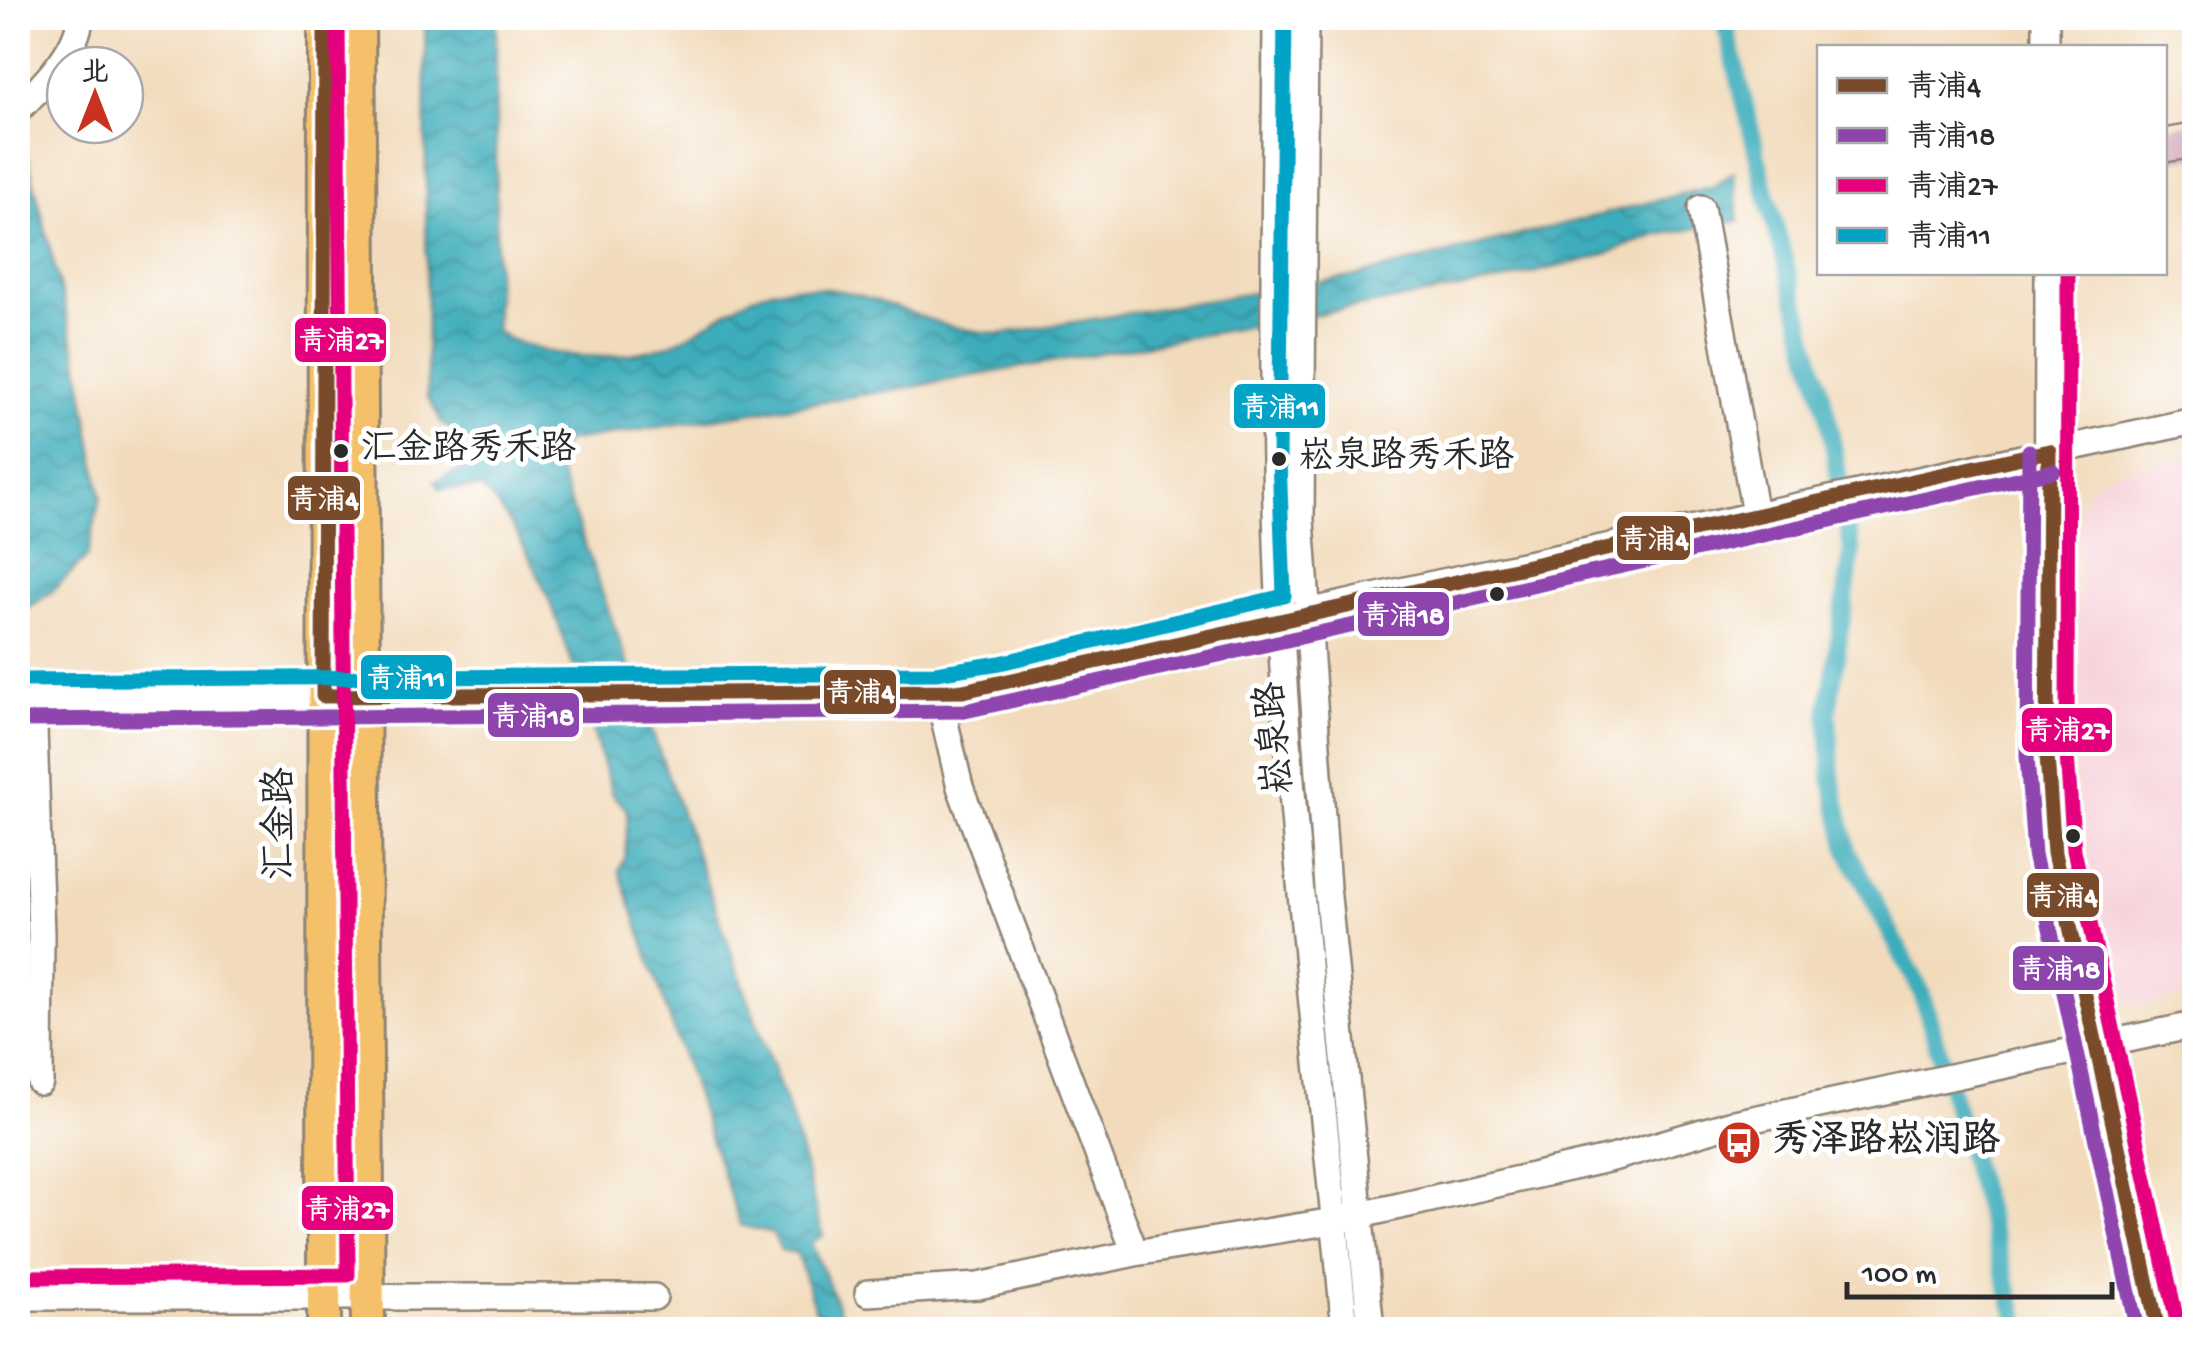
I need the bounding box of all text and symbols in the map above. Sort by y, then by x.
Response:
north arrow [45,45,145,145]
legend [1817,45,2167,275]
text: 北 [81,58,109,91]
text: 青浦4 [1907,70,1981,107]
text: 青浦18 [1907,120,1996,157]
text: 青浦27 [1907,170,1999,207]
text: 青浦11 [1907,220,1991,257]
line badge: 青浦27 [293,316,388,364]
text: 青浦27 [299,325,385,360]
line badge: 青浦11 [1232,382,1327,430]
text: 青浦11 [1241,392,1319,427]
place label: 汇金路秀禾路 [360,428,576,473]
place label: 崧泉路秀禾路 [1298,436,1514,481]
marker: 汇金路秀禾路 [331,441,351,461]
marker: 崧泉路秀禾路 [1269,449,1289,469]
line badge: 青浦4 [286,474,362,522]
text: 青浦4 [289,484,359,519]
line badge: 青浦4 [1615,514,1692,562]
text: 青浦4 [1619,524,1689,559]
unlabelled marker [1487,584,1507,604]
line badge: 青浦18 [1356,590,1451,638]
text: 青浦18 [1362,600,1444,635]
line badge: 青浦11 [359,653,454,701]
text: 青浦11 [367,663,445,698]
line badge: 青浦4 [822,668,898,716]
text: 青浦4 [825,677,895,712]
street label: 崧泉路 [1248,679,1305,797]
line badge: 青浦18 [486,691,581,739]
text: 青浦18 [492,701,574,736]
line badge: 青浦27 [2020,706,2114,754]
text: 青浦27 [2025,715,2111,750]
street label: 汇金路 [258,767,305,881]
unlabelled marker [2063,826,2083,846]
line badge: 青浦4 [2025,871,2101,919]
text: 青浦4 [2028,881,2098,916]
line badge: 青浦18 [2011,944,2106,992]
text: 青浦18 [2018,954,2100,989]
place label: 秀泽路崧润路 [1772,1118,2000,1165]
bus stop icon: 秀泽路崧润路 [1716,1120,1762,1166]
line badge: 青浦27 [300,1184,395,1232]
text: 青浦27 [305,1194,391,1229]
scale bar [1847,1237,2112,1299]
text: 100 m [1861,1259,1937,1294]

